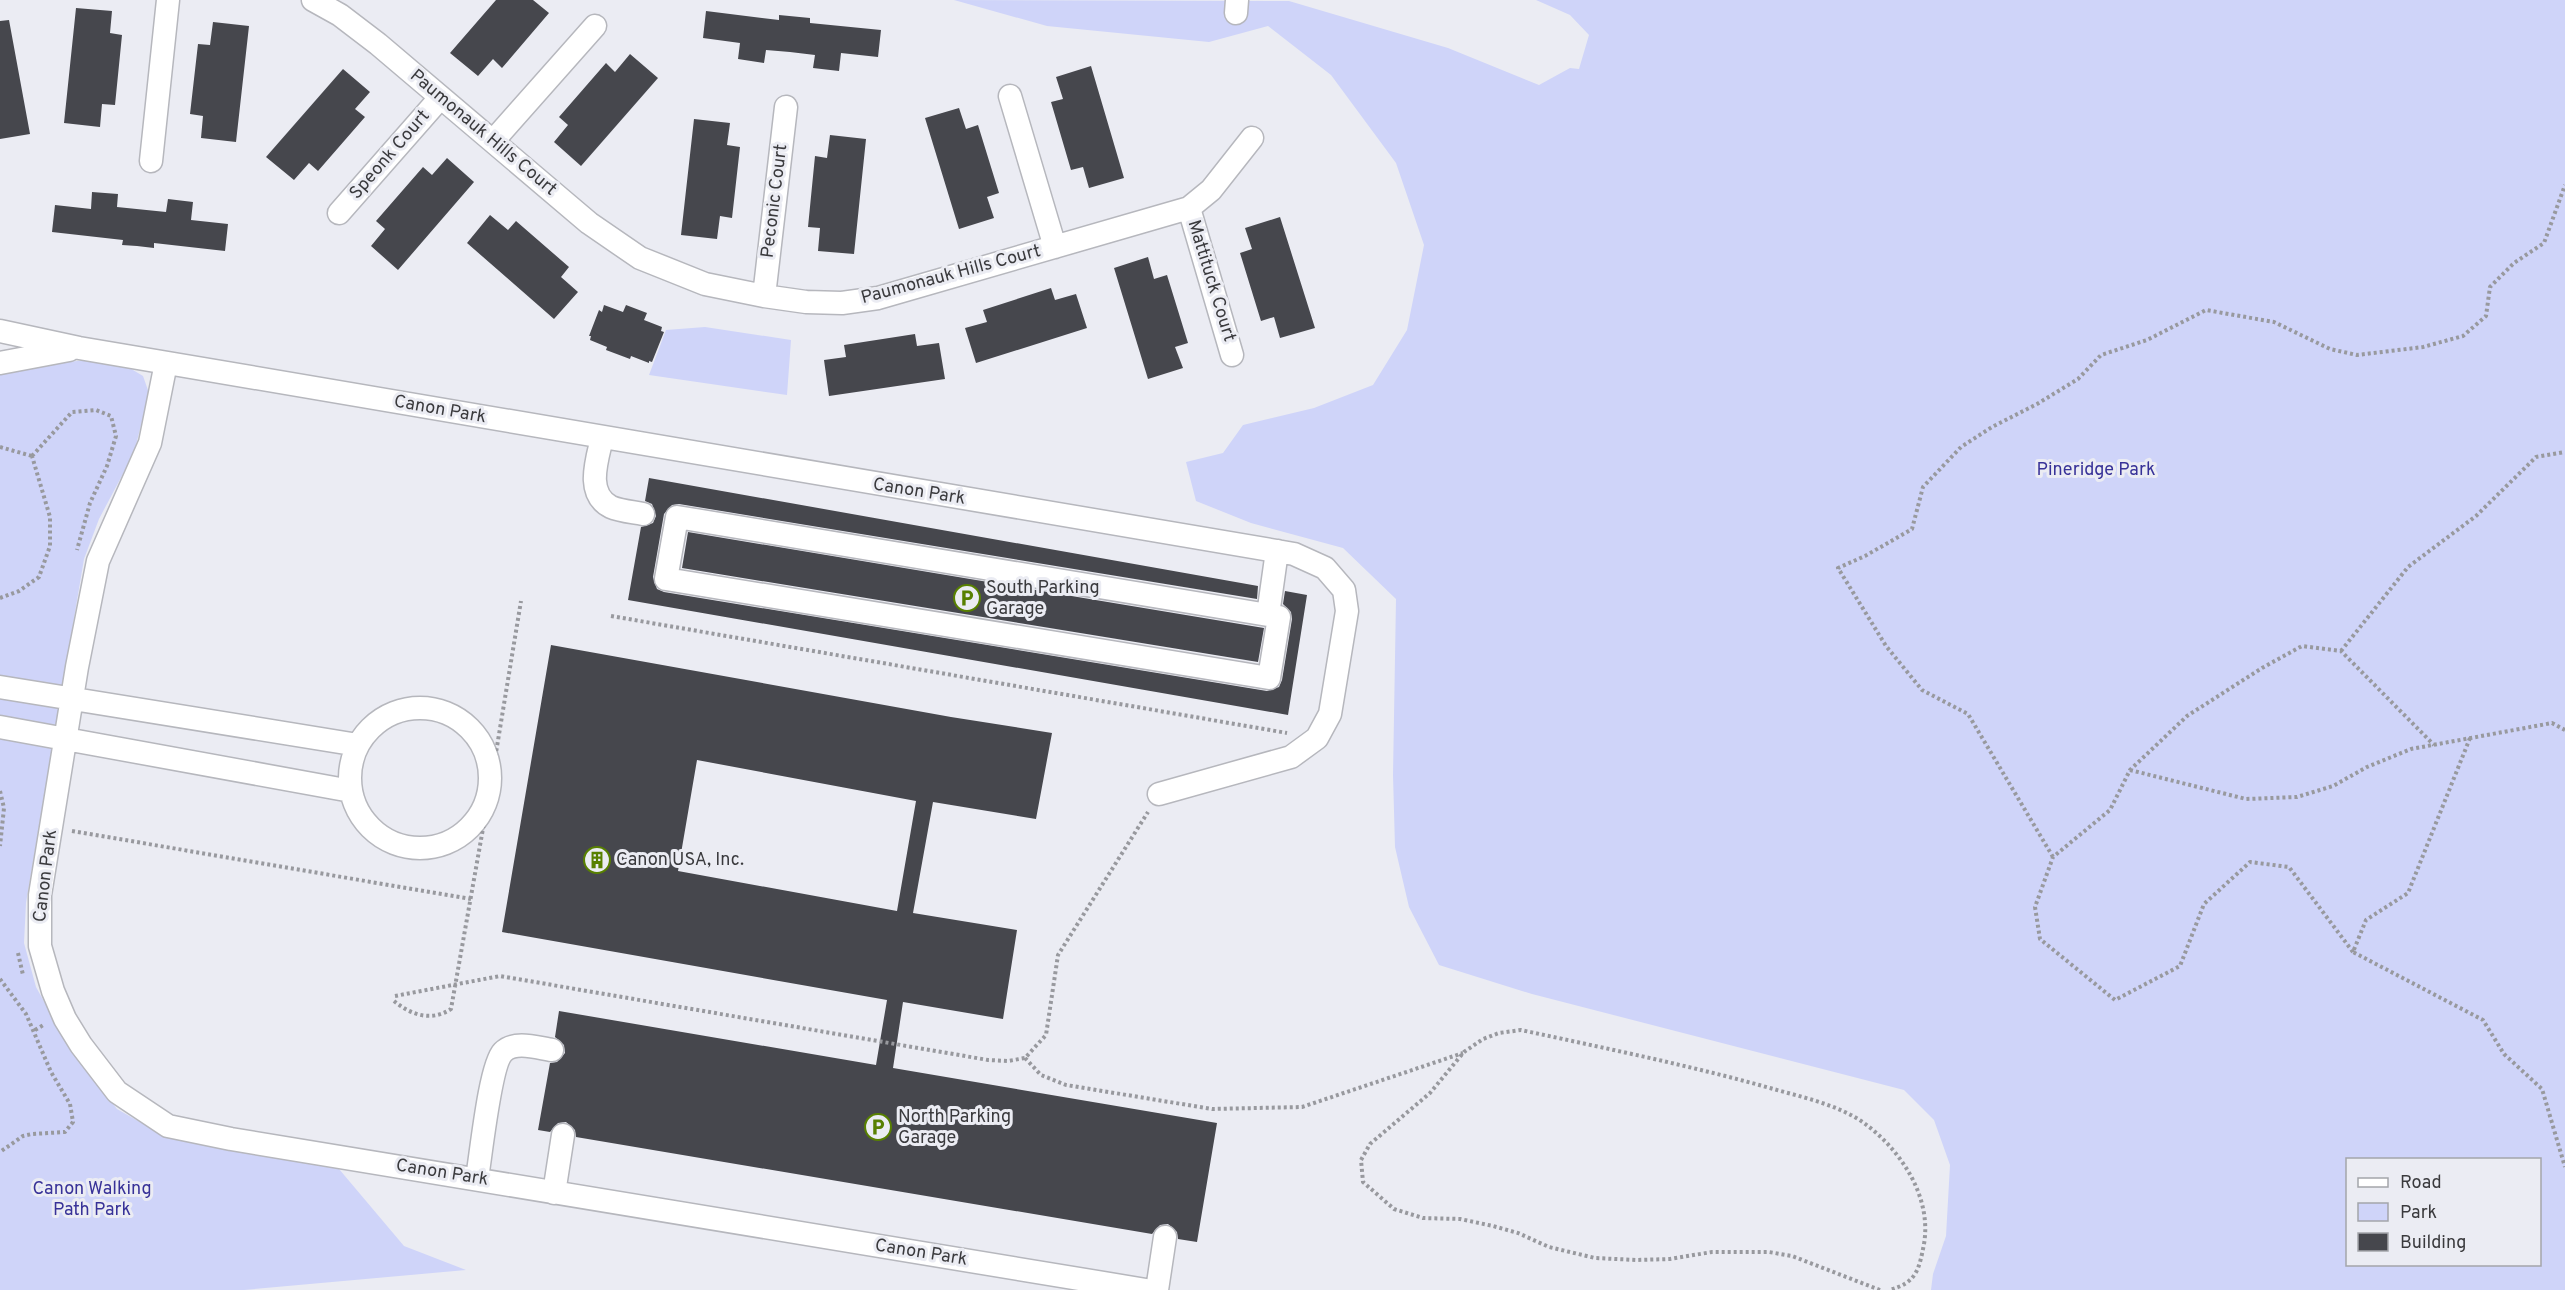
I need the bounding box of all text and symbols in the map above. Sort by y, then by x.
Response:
street label: Paumonauk Hills Court [405,65,561,201]
street label: Speonk Court [345,105,435,205]
street label: Peconic Court [757,143,793,259]
street label: Mattituck Court [1182,217,1240,345]
street label: Paumonauk Hills Court [859,240,1043,310]
street label: Canon Park [392,391,488,429]
park label: Pineridge Park [2037,459,2155,482]
street label: Canon Park [871,473,967,511]
place label: South Parking Garage [986,577,1100,621]
parking icon: South Parking Garage [952,583,982,613]
street label: Canon Park [29,828,63,924]
building icon: Canon USA, Inc. [582,845,612,875]
place label: Canon USA, Inc. [616,849,744,872]
place label: North Parking Garage [898,1106,1011,1150]
parking icon: North Parking Garage [863,1112,893,1142]
street label: Canon Park [394,1154,490,1192]
legend [2346,1158,2541,1266]
text: Road [2400,1172,2442,1195]
park label: Canon Walking Path Park [32,1178,152,1222]
text: Park [2400,1202,2437,1225]
text: Building [2400,1232,2466,1255]
street label: Canon Park [873,1234,969,1272]

